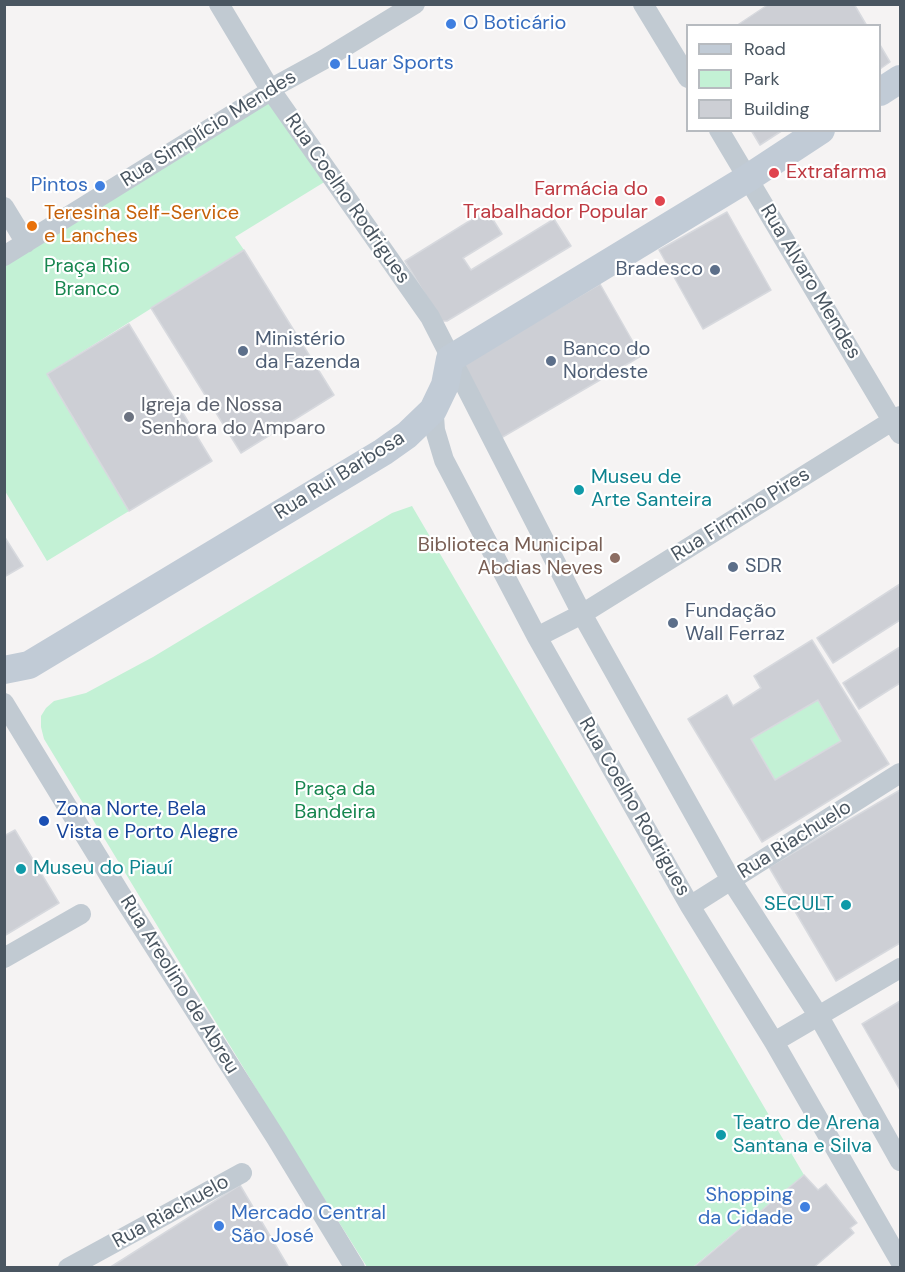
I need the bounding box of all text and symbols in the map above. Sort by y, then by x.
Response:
place label: O Boticário [463,12,566,36]
marker: O Boticário [444,17,458,31]
legend [686,24,881,132]
text: Road [744,37,786,61]
place label: Luar Sports [347,52,454,76]
marker: Luar Sports [328,57,342,71]
street label: Rua Simplício Mendes [117,65,301,193]
text: Park [744,67,780,91]
text: Building [744,97,809,121]
street label: Rua Coelho Rodrigues [279,109,415,289]
place label: Extrafarma [786,161,887,185]
marker: Extrafarma [767,166,781,180]
place label: Pintos [31,174,88,198]
place label: Farmácia do Trabalhador Popular [463,178,648,225]
marker: Pintos [93,179,107,193]
marker: Farmácia do Trabalhador Popular [653,194,667,208]
street label: Rua Alvaro Mendes [754,200,866,364]
place label: Teresina Self-Service e Lanches [44,202,239,249]
marker: Teresina Self-Service e Lanches [25,219,39,233]
park label: Praça Rio Branco [44,255,130,302]
place label: Bradesco [615,258,703,282]
marker: Bradesco [708,263,722,277]
place label: Ministério da Fazenda [255,328,360,375]
place label: Banco do Nordeste [563,338,650,385]
marker: Ministério da Fazenda [236,344,250,358]
marker: Banco do Nordeste [544,354,558,368]
place label: Igreja de Nossa Senhora do Amparo [141,394,325,441]
marker: Igreja de Nossa Senhora do Amparo [122,410,136,424]
street label: Rua Rui Barbosa [271,426,409,526]
street label: Rua Firmino Pires [667,463,815,567]
place label: Museu de Arte Santeira [591,466,712,513]
marker: Museu de Arte Santeira [572,483,586,497]
place label: Biblioteca Municipal Abdias Neves [418,534,603,581]
marker: Biblioteca Municipal Abdias Neves [608,551,622,565]
place label: SDR [745,555,782,579]
marker: SDR [726,560,740,574]
place label: Fundação Wall Ferraz [685,600,785,647]
marker: Fundação Wall Ferraz [666,616,680,630]
street label: Rua Coelho Rodrigues [573,713,695,901]
park label: Praça da Bandeira [294,778,376,825]
street label: Rua Riachuelo [734,796,856,884]
place label: Zona Norte, Bela Vista e Porto Alegre [56,798,238,845]
marker: Zona Norte, Bela Vista e Porto Alegre [37,814,51,828]
place label: Museu do Piauí [33,857,172,881]
marker: Museu do Piauí [14,862,28,876]
street label: Rua Areolino de Abreu [114,891,244,1079]
place label: SECULT [764,893,834,917]
marker: SECULT [839,898,853,912]
place label: Teatro de Arena Santana e Silva [733,1112,880,1159]
marker: Teatro de Arena Santana e Silva [714,1128,728,1142]
street label: Rua Riachuelo [109,1170,233,1254]
place label: Shopping da Cidade [698,1184,793,1231]
marker: Shopping da Cidade [798,1200,812,1214]
place label: Mercado Central São José [231,1202,386,1249]
marker: Mercado Central São José [212,1219,226,1233]

